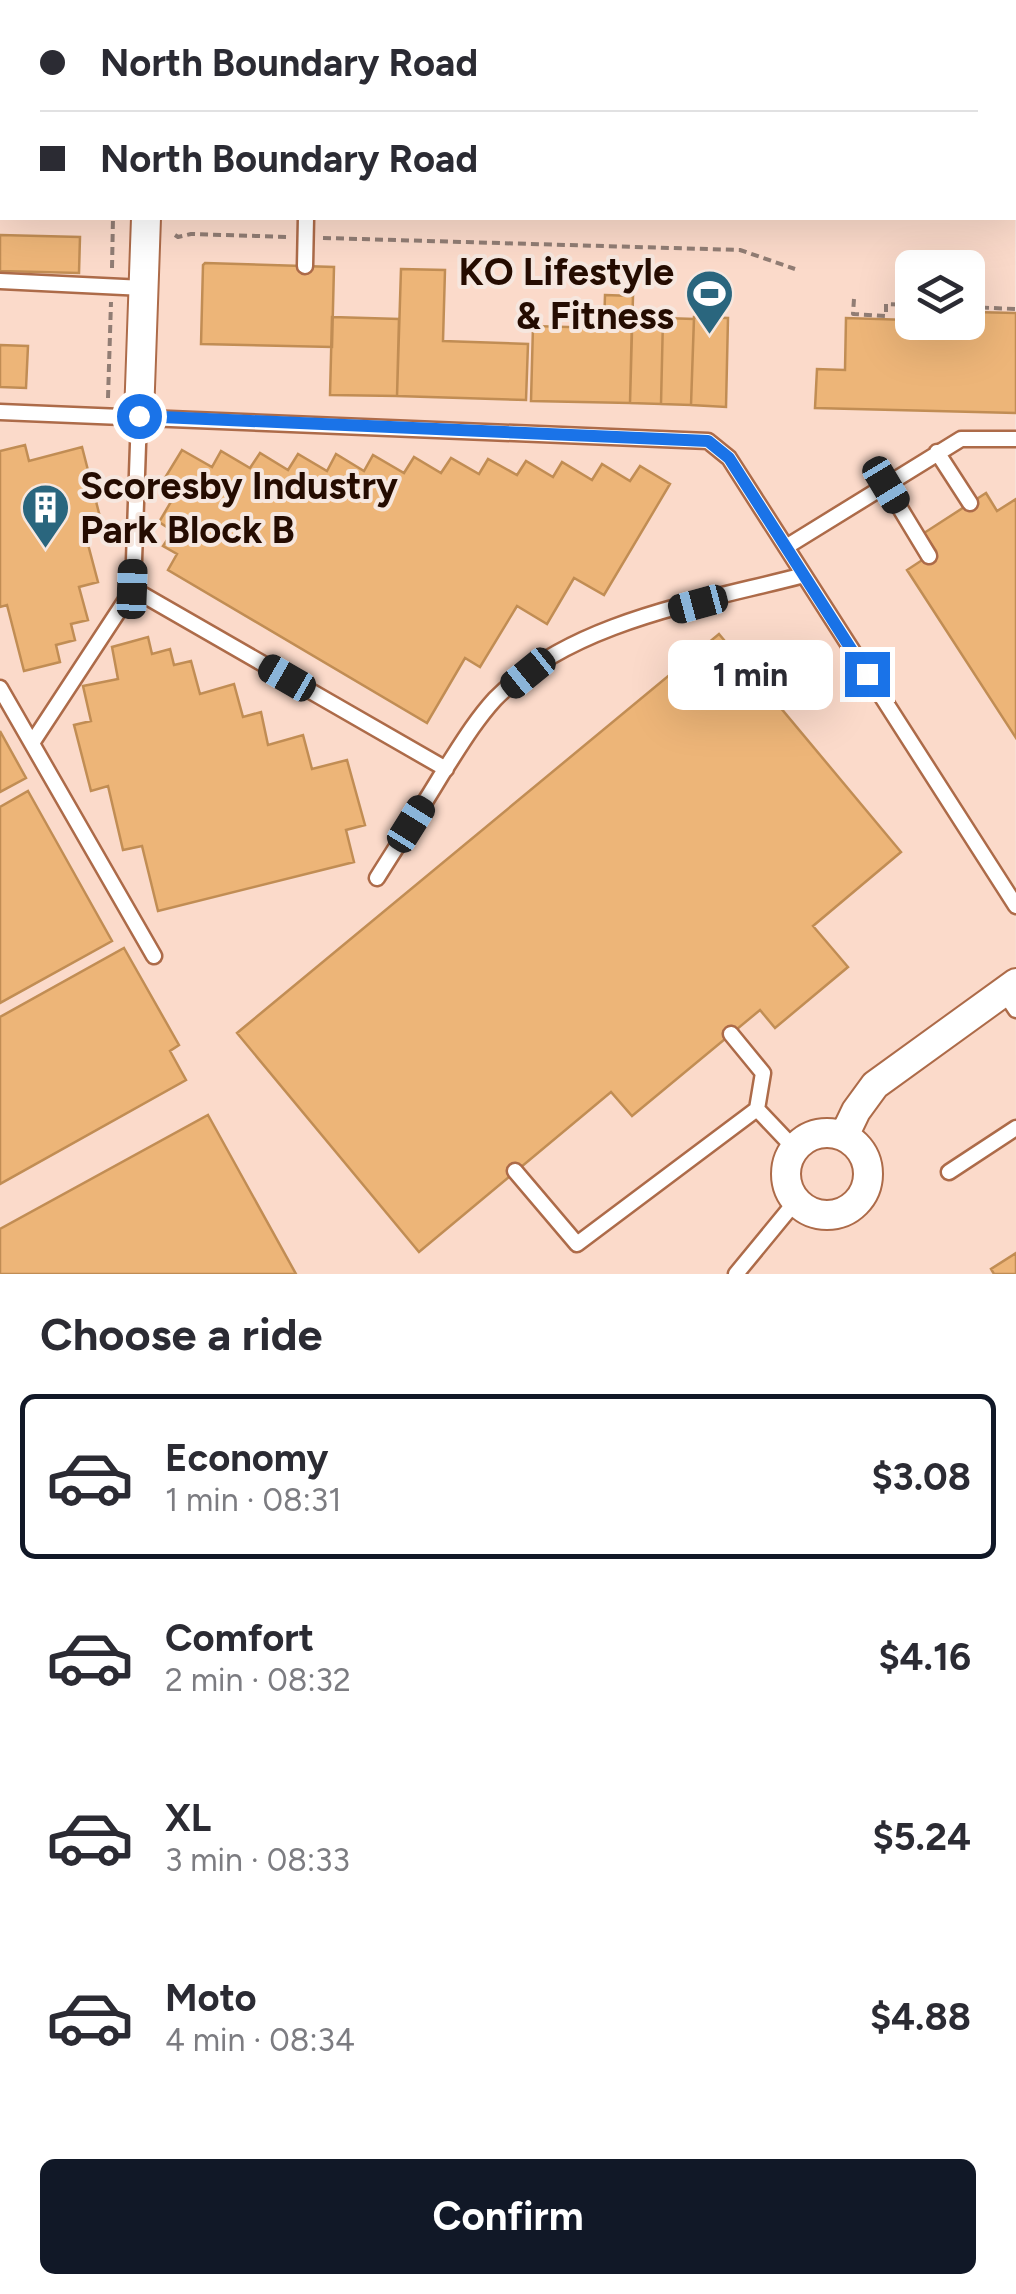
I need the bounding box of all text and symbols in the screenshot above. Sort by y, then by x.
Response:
text: North Boundary Road [100,40,478,86]
text: North Boundary Road [100,136,478,182]
place label: KO Lifestyle & Fitness [459,249,674,339]
map controls [895,250,985,340]
button: layers [895,250,985,340]
sports icon: KO Lifestyle & Fitness [683,268,735,336]
route start [117,394,162,439]
car [858,452,914,518]
place label: Scoresby Industry Park Block B [80,463,398,553]
building icon: Scoresby Industry Park Block B [19,482,71,550]
car [116,558,148,620]
car [665,582,731,626]
callout: 1 min [667,639,832,709]
car [495,642,561,704]
car [254,650,320,706]
route end [845,652,890,697]
text: 1 min [713,656,788,694]
car [382,791,440,857]
text: Choose a ride [40,1307,322,1361]
icon: car [45,1432,135,1522]
text: Economy [165,1435,328,1481]
text: $3.08 [872,1454,971,1500]
text: 1 min · 08:31 [165,1481,341,1519]
icon: car [45,1612,135,1702]
text: Comfort [165,1615,314,1661]
text: $4.16 [878,1634,971,1680]
text: 2 min · 08:32 [165,1661,351,1699]
icon: car [45,1792,135,1882]
text: XL [165,1795,211,1841]
text: $5.24 [872,1814,971,1860]
text: 3 min · 08:33 [165,1841,350,1879]
icon: car [45,1972,135,2062]
text: Moto [165,1975,257,2021]
text: $4.88 [870,1994,971,2040]
text: 4 min · 08:34 [165,2021,355,2059]
button: Confirm [40,2159,976,2274]

